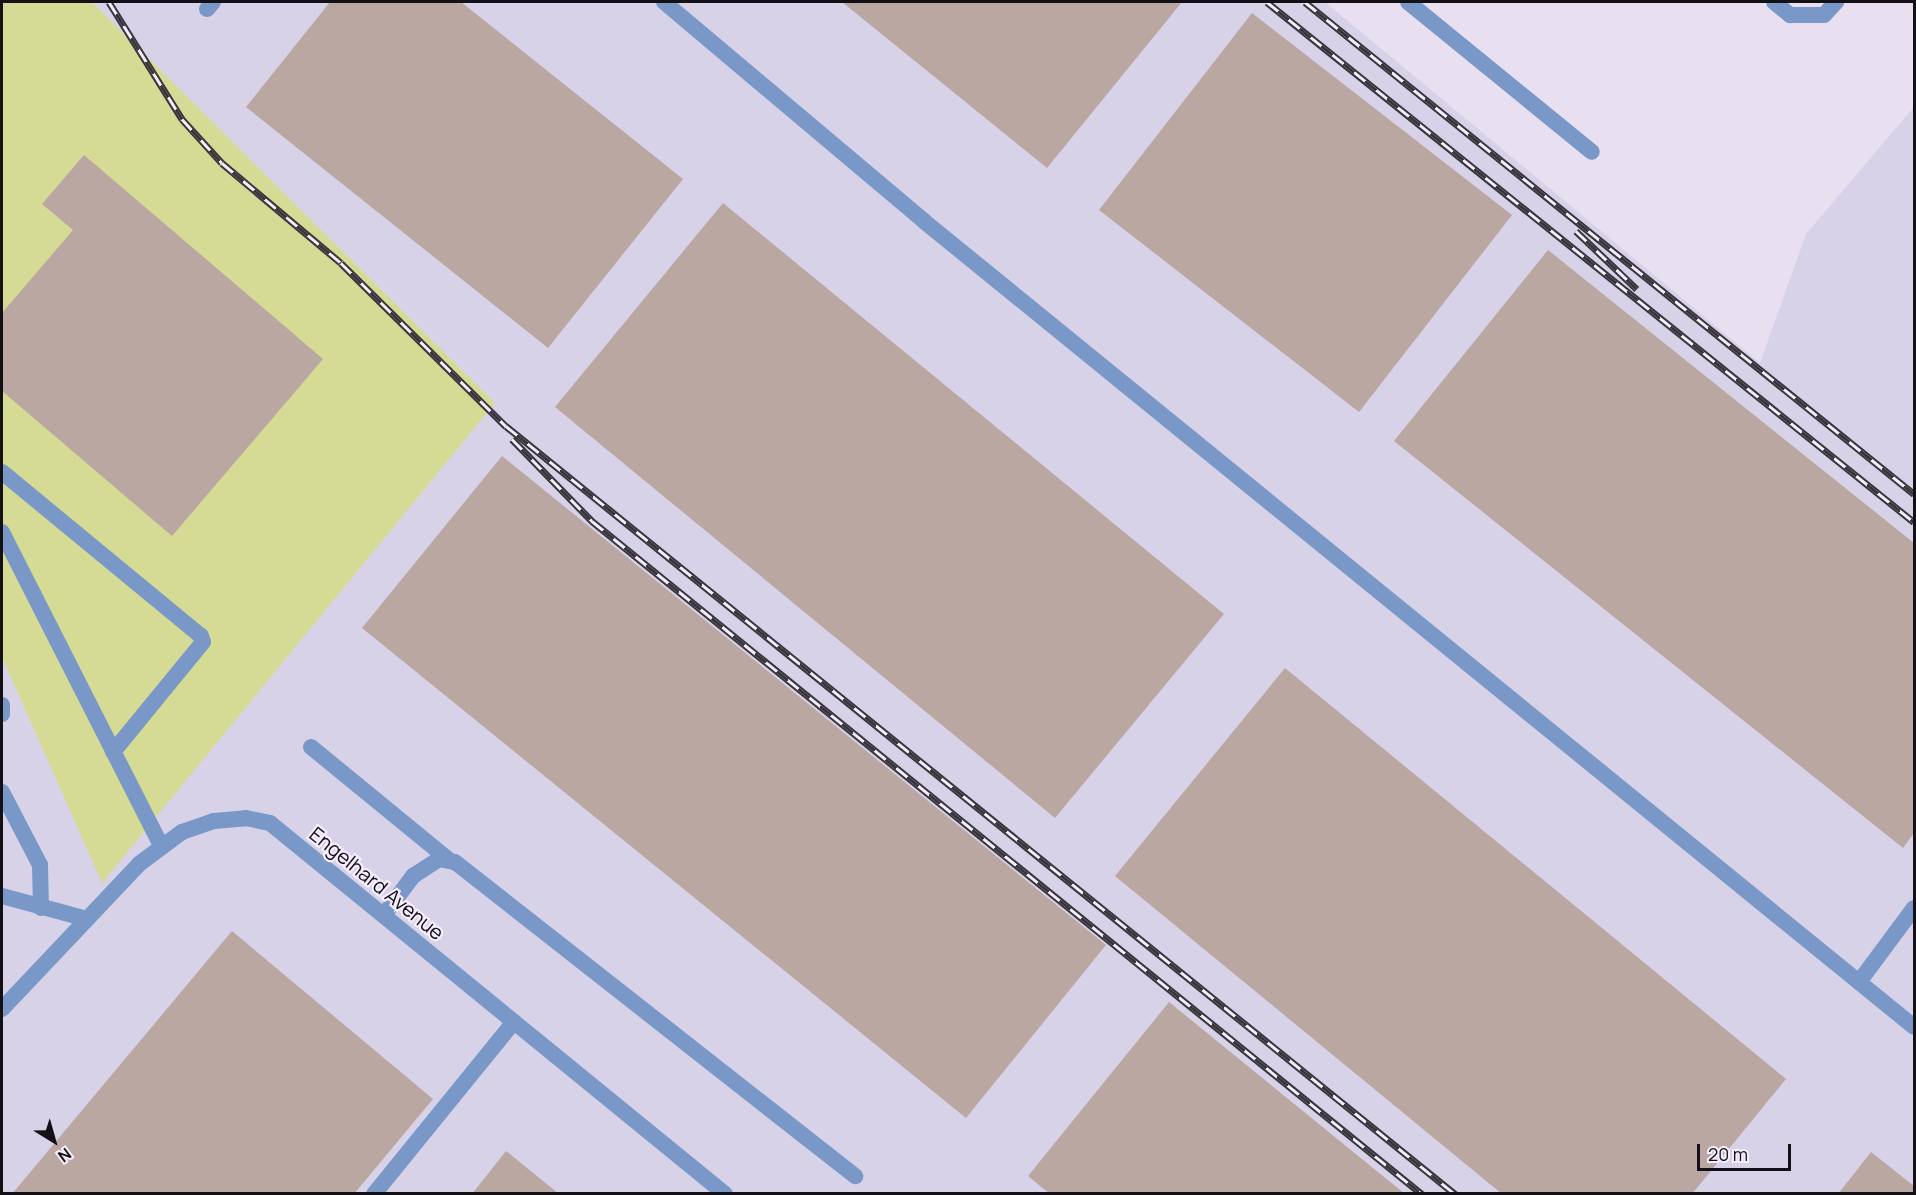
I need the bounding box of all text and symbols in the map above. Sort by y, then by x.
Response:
street label: Engelhard Avenue [305,822,449,944]
north arrow [24,1111,84,1171]
scale bar [1700,1132,1794,1170]
text: 20 m [1708,1142,1748,1166]
text: N [54,1143,76,1168]

